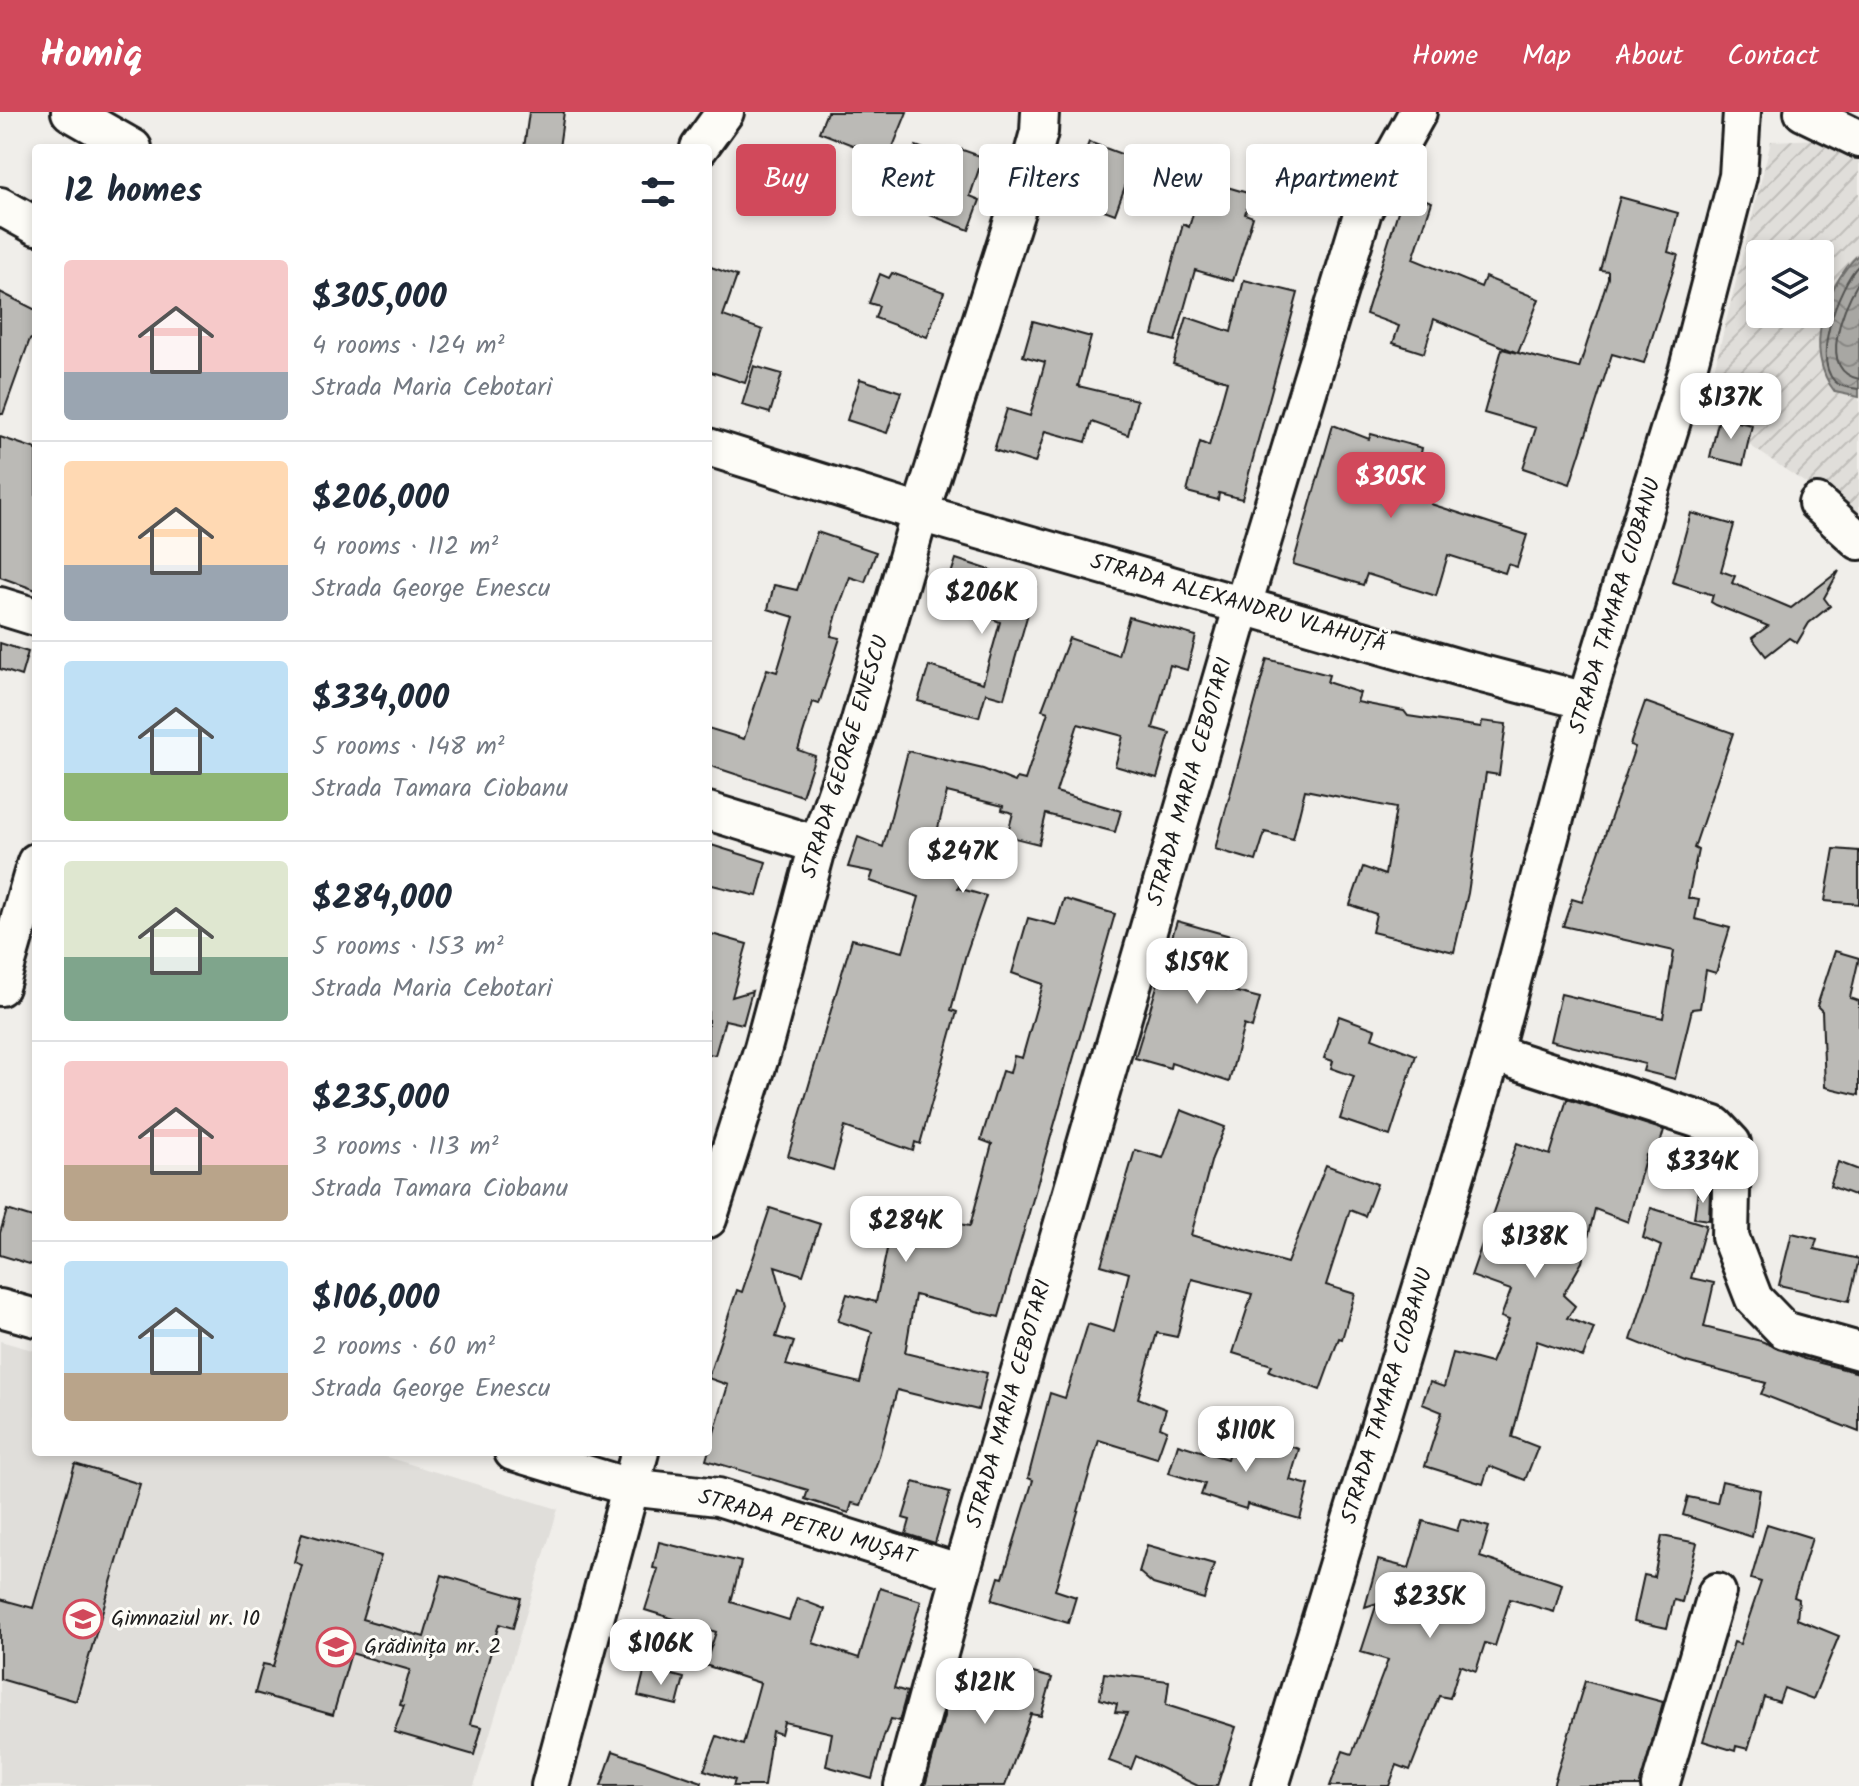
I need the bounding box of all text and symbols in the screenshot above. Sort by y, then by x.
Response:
text: Homiq [40,26,143,86]
text: Home [1412,34,1478,79]
text: Map [1522,34,1571,79]
text: About [1615,34,1683,79]
text: Contact [1727,34,1819,79]
chip: Buy [736,144,836,216]
chip: Rent [852,144,963,216]
chip: Filters [979,144,1108,216]
chip: New [1124,144,1230,216]
chip: Apartment [1246,144,1427,216]
text: 12 homes [64,165,202,219]
icon: filters [636,170,680,214]
map controls [1746,240,1834,328]
button: layers [1746,240,1834,328]
text: $305,000 [312,271,447,325]
icon: home [128,292,224,388]
text: 4 rooms · 124 m² [312,325,504,367]
text: Strada Maria Cebotari [312,367,552,409]
pin: $137K [1675,373,1787,441]
text: $137K [1698,378,1764,420]
pin: $305K [1335,452,1447,520]
text: $305K [1355,457,1427,499]
text: $206,000 [312,472,449,526]
street label: STRADA TAMARA CIOBANU [1560,474,1672,738]
icon: home [128,493,224,589]
text: 4 rooms · 112 m² [312,526,498,568]
street label: STRADA АLEXANDRU VLAHUȚĂ [1086,545,1390,663]
text: Strada George Enescu [312,568,551,610]
pin: $206K [926,568,1038,636]
text: $206K [945,573,1019,615]
street label: STRADA GEORGE ENESCU [792,631,900,883]
street label: STRADA MARIA CEBOTARI [1139,654,1243,910]
text: $334,000 [312,672,449,726]
icon: home [128,693,224,789]
text: 5 rooms · 148 m² [312,726,505,768]
text: Strada Tamara Ciobanu [312,768,568,810]
pin: $247K [907,827,1019,895]
text: $247K [927,832,999,874]
text: $284,000 [312,872,452,926]
icon: home [128,893,224,989]
text: 5 rooms · 153 m² [312,926,503,968]
pin: $159K [1141,938,1253,1006]
text: $159K [1164,943,1230,985]
text: Strada Maria Cebotari [312,968,552,1010]
text: $235,000 [312,1072,449,1126]
icon: home [128,1093,224,1189]
text: 3 rooms · 113 m² [312,1126,499,1168]
pin: $334K [1647,1137,1759,1205]
text: $334K [1666,1142,1740,1184]
text: Strada Tamara Ciobanu [312,1168,568,1210]
pin: $284K [850,1196,962,1264]
text: $284K [868,1201,944,1243]
pin: $138K [1479,1212,1591,1280]
text: $138K [1501,1217,1569,1259]
street label: STRADA TAMARA CIOBANU [1332,1264,1444,1528]
text: $106,000 [312,1272,440,1326]
street label: STRADA MARIA CEBOTARI [958,1276,1062,1532]
icon: home [128,1293,224,1389]
text: 2 rooms · 60 m² [312,1326,495,1368]
text: Strada George Enescu [312,1368,551,1410]
pin: $110K [1190,1406,1302,1474]
text: $110K [1216,1411,1276,1453]
street label: STRADA PETRU MUȘAT [694,1480,922,1576]
pin: $235K [1374,1572,1486,1640]
text: $235K [1393,1577,1467,1619]
school or university icon: Gimnaziul nr. 10 [62,1598,104,1640]
place label: Gimnaziul nr. 10 [111,1602,260,1637]
pin: $106K [605,1619,717,1687]
text: $106K [628,1624,694,1666]
school or university icon: Grădinița nr. 2 [315,1626,357,1668]
place label: Grădinița nr. 2 [364,1630,501,1665]
pin: $121K [929,1658,1041,1726]
text: $121K [954,1663,1016,1705]

